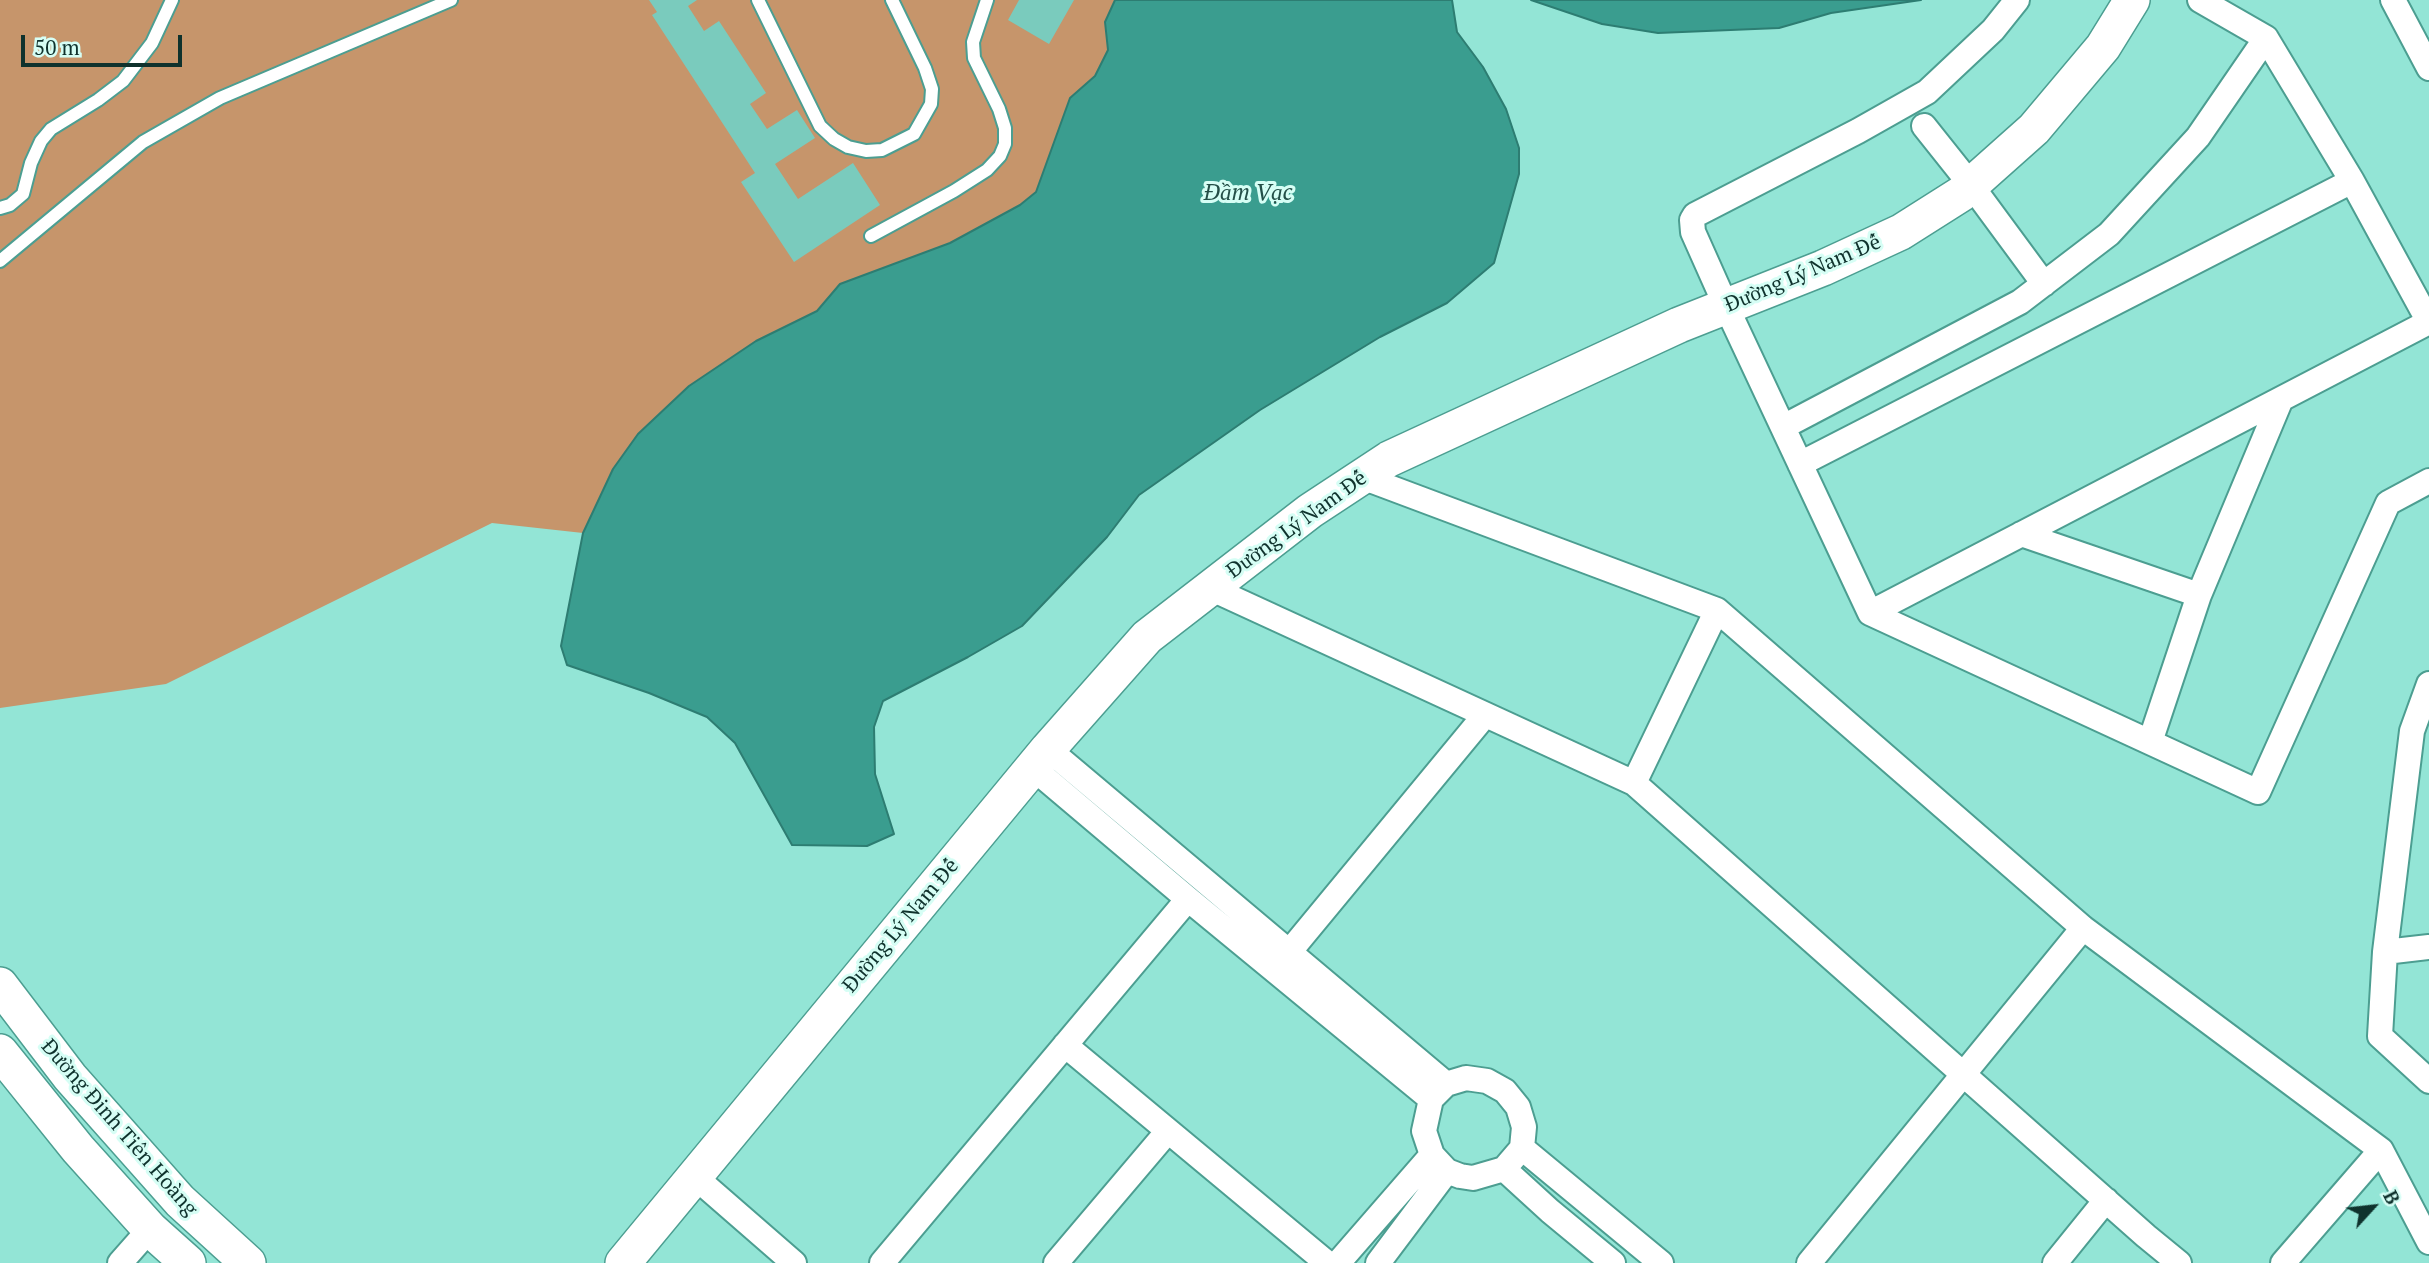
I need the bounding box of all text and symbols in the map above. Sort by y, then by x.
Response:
scale bar [24,21,186,65]
text: 50 m [34,33,80,61]
water label: Đầm Vạc [1204,179,1292,207]
street label: Đường Lý Nam Đế [1721,230,1885,318]
street label: Đường Lý Nam Đế [1222,466,1372,584]
street label: Đường Lý Nam Đế [838,854,964,998]
street label: Đường Đinh Tiên Hoàng [35,1035,203,1221]
north arrow [2338,1172,2408,1242]
text: B [2378,1186,2406,1208]

